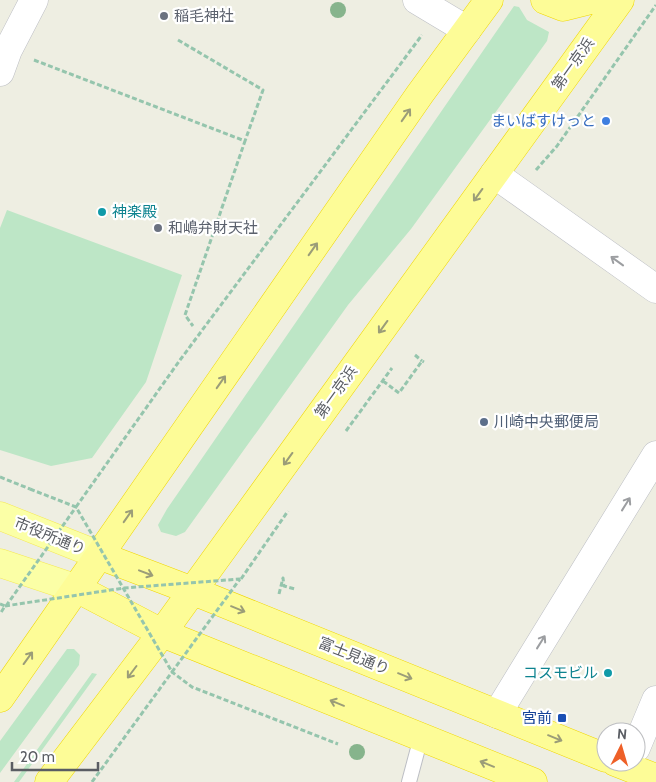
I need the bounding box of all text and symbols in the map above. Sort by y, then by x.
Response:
place label: 稲毛神社 [174,7,234,25]
marker: 稲毛神社 [158,10,170,22]
street label: 第一京浜 [548,34,598,94]
one-way arrow [401,108,411,122]
place label: まいばすけっと [491,112,596,130]
marker: まいばすけっと [600,115,612,127]
one-way arrow [473,188,483,202]
place label: 神楽殿 [112,203,157,221]
marker: 神楽殿 [96,206,108,218]
place label: 和嶋弁財天社 [168,219,258,237]
marker: 和嶋弁財天社 [152,222,164,234]
one-way arrow [308,242,318,256]
one-way arrow [610,255,624,266]
one-way arrow [378,320,388,334]
street label: 第一京浜 [311,362,361,422]
one-way arrow [216,375,226,389]
place label: 川崎中央郵便局 [494,413,599,431]
marker: 川崎中央郵便局 [478,416,490,428]
one-way arrow [283,452,293,466]
one-way arrow [621,497,631,511]
one-way arrow [123,509,134,523]
street label: 市役所通り [12,514,88,558]
one-way arrow [138,569,154,578]
one-way arrow [230,605,245,614]
street label: 富士見通り [316,634,392,678]
one-way arrow [536,636,546,650]
one-way arrow [23,651,33,665]
place label: コスモビル [523,664,598,682]
one-way arrow [127,665,138,678]
marker: コスモビル [602,667,614,679]
one-way arrow [397,672,412,682]
one-way arrow [329,698,344,707]
place label: 宮前 [522,709,552,727]
marker: 宮前 [556,712,568,724]
north arrow [596,722,646,772]
text: N [616,725,628,743]
one-way arrow [547,733,562,743]
scale bar [12,740,99,772]
text: 20 m [20,748,55,766]
one-way arrow [480,759,495,768]

